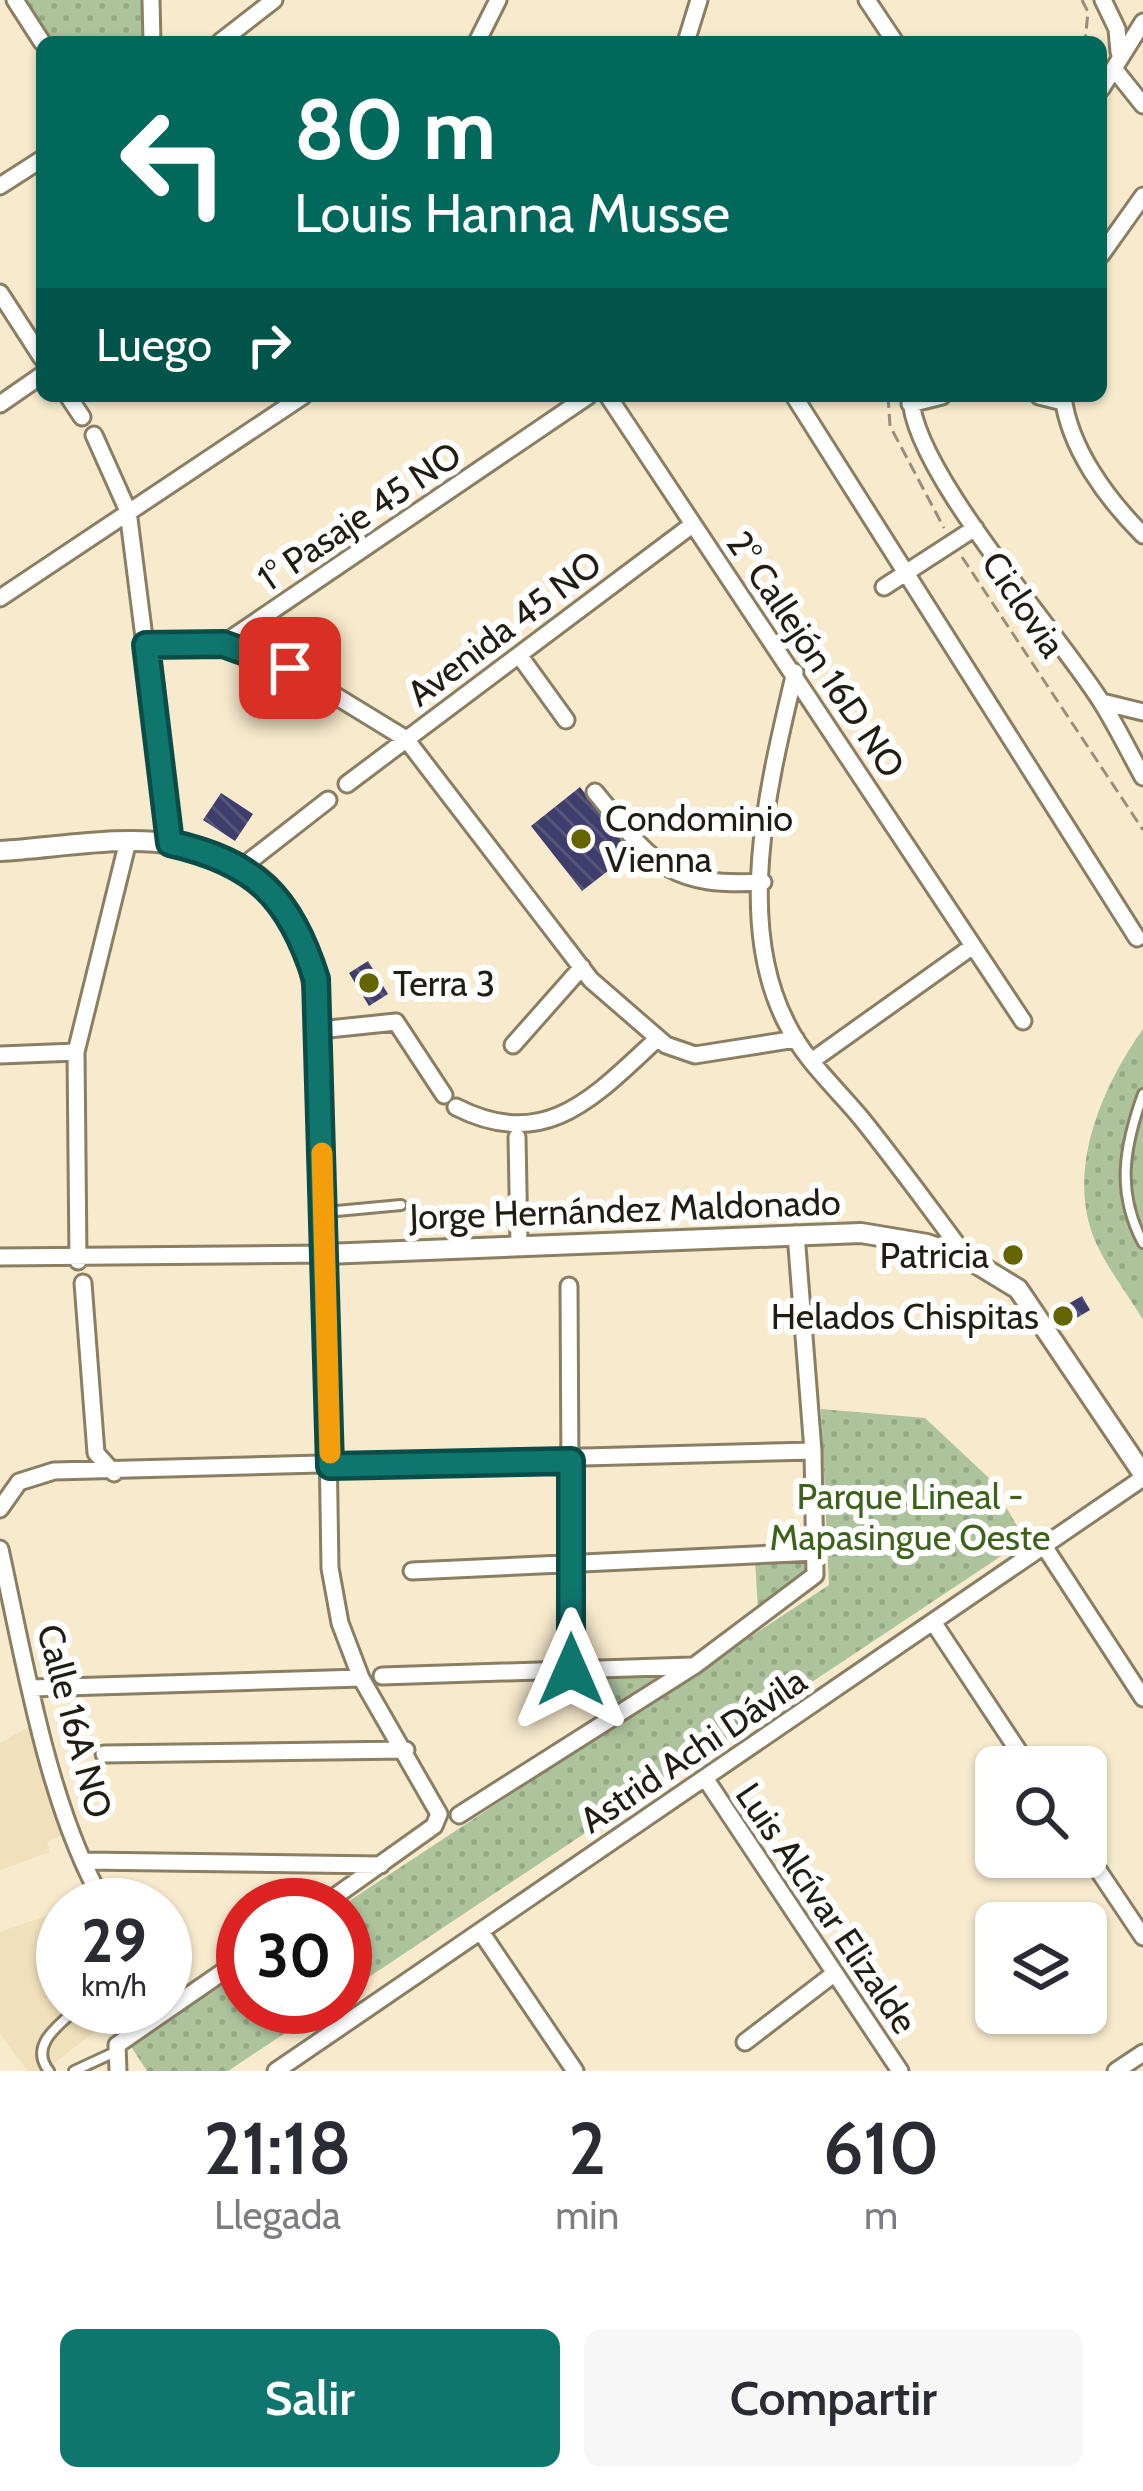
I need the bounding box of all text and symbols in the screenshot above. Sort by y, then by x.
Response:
text: 80 m [294,78,496,180]
icon: left [96,84,252,240]
text: Louis Hanna Musse [294,180,730,246]
icon: right [236,312,302,378]
text: Luego [96,318,212,372]
street label: 1° Pasaje 45 NO [249,432,469,600]
street label: 2° Callejón 16D NO [717,523,915,785]
street label: Avenida 45 NO [398,541,610,715]
street label: Ciclovia [973,543,1075,665]
pin [239,617,341,719]
icon: arrive [257,635,323,701]
place label: Condominio Vienna [605,796,793,881]
marker: Condominio Vienna [568,826,594,852]
place label: Terra 3 [393,961,495,1005]
marker: Terra 3 [356,970,382,996]
street label: Jorge Hernández Maldonado [408,1179,841,1239]
place label: Patricia [880,1233,989,1277]
marker: Patricia [1000,1242,1026,1268]
place label: Helados Chispitas [771,1294,1039,1338]
marker: Helados Chispitas [1050,1303,1076,1329]
park label: Parque Lineal - Mapasingue Oeste [770,1474,1050,1559]
position arrow [508,1607,634,1733]
street label: Calle 16A NO [28,1620,122,1822]
street label: Astrid Achi Dávila [572,1658,814,1842]
map controls [975,1746,1107,2034]
button: search [975,1746,1107,1878]
street label: Luis Alcívar Elizalde [727,1774,927,2042]
speed limit sign: 30 [216,1878,372,2034]
button: layers [975,1902,1107,2034]
text: 29 [81,1904,147,1977]
text: km/h [81,1967,147,2004]
text: 21:18 [204,2105,352,2192]
text: 2 [568,2105,606,2192]
text: 610 [823,2105,939,2192]
text: Llegada [214,2191,341,2239]
text: min [555,2191,619,2239]
text: m [864,2191,898,2239]
button: Salir [60,2329,560,2467]
button: Compartir [584,2329,1083,2467]

